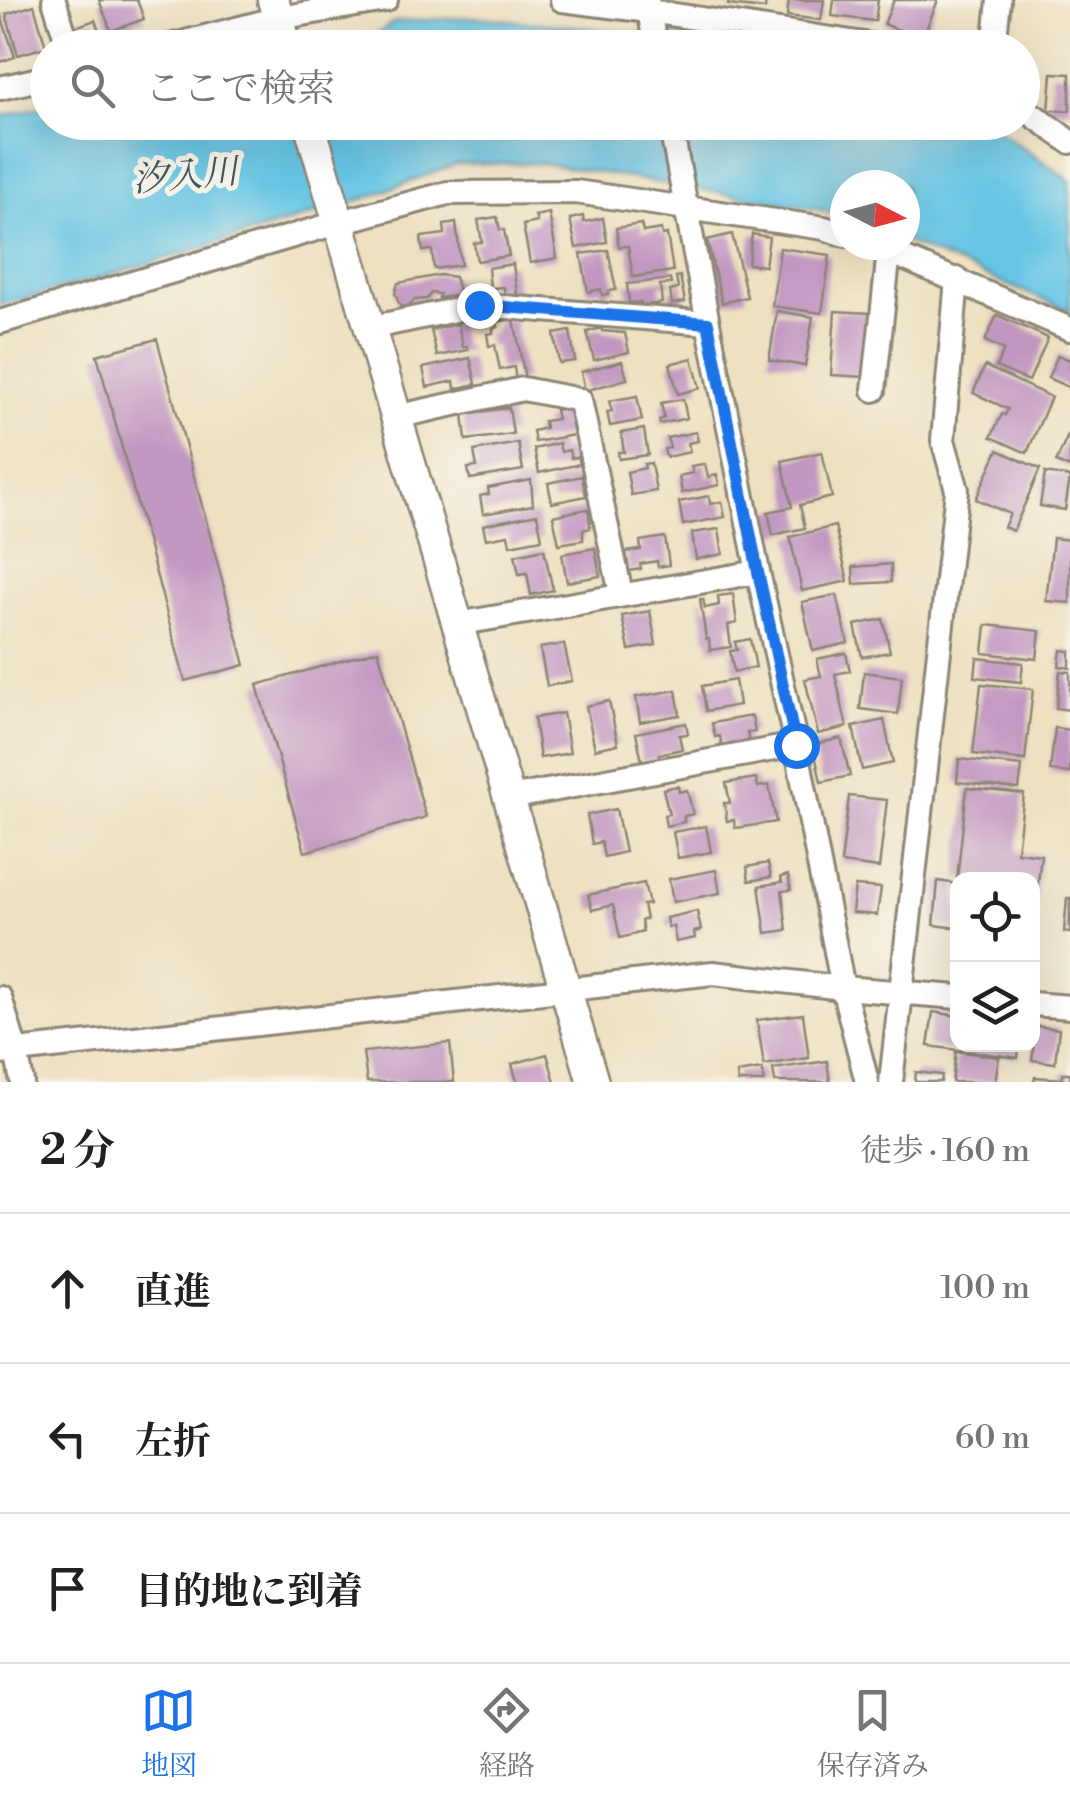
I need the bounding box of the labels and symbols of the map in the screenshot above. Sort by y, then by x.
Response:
water label: 汐入川 [131,150,243,202]
north arrow [830,170,920,260]
route end [457,283,503,329]
route start [774,723,820,769]

